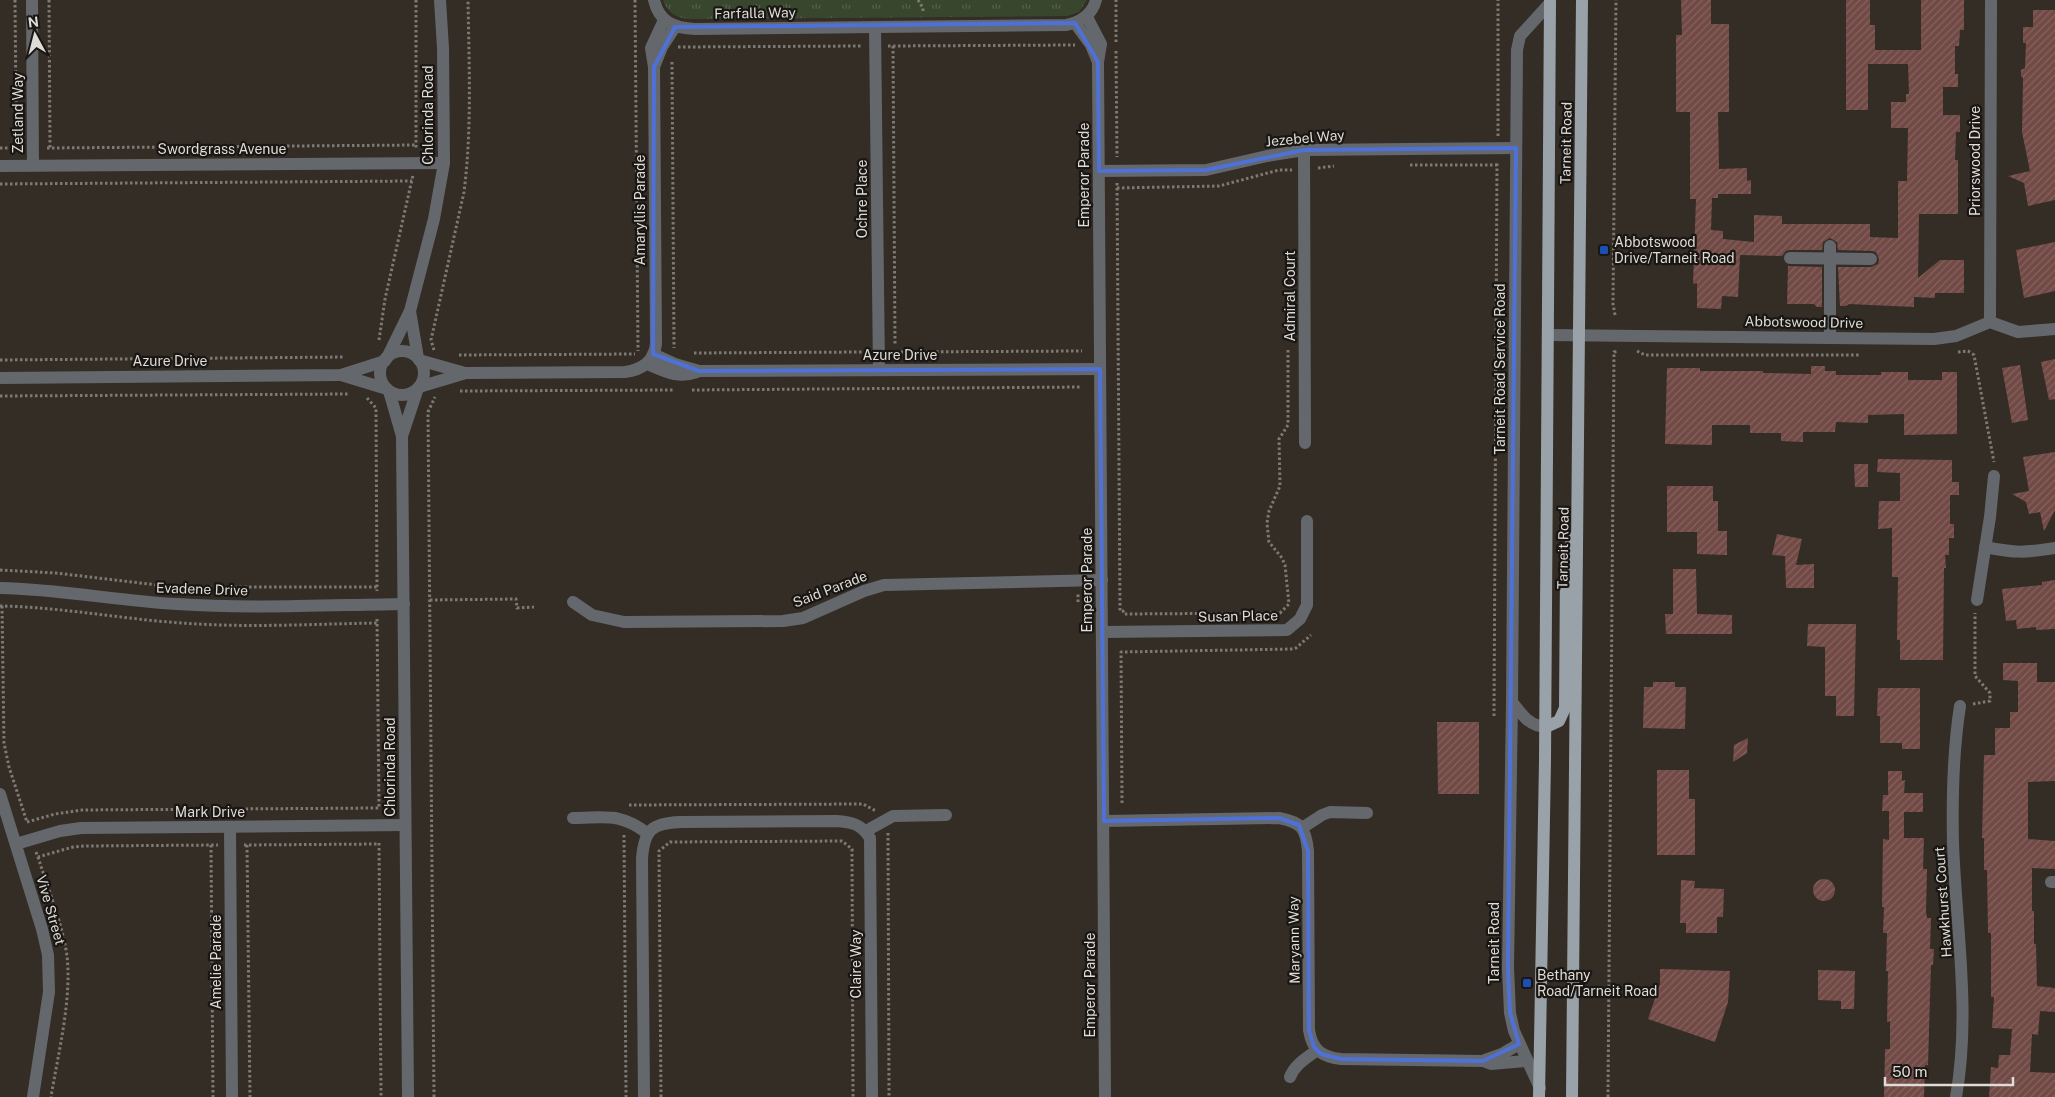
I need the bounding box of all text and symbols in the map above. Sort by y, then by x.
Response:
street label: Farfalla Way [714,4,796,22]
north arrow [10,10,60,60]
text: N [27,13,40,31]
street label: Chlorinda Road [420,65,436,165]
street label: Zetland Way [10,72,26,153]
street label: Tarneit Road [1557,102,1575,184]
street label: Priorswood Drive [1967,106,1983,216]
street label: Emperor Parade [1076,123,1092,227]
street label: Jezebel Way [1265,127,1346,149]
street label: Swordgrass Avenue [157,141,287,157]
street label: Amaryllis Parade [632,155,648,265]
street label: Ochre Place [854,160,870,238]
place label: Abbotswood Drive/Tarneit Road [1614,234,1735,266]
marker: Abbotswood Drive/Tarneit Road [1598,244,1610,256]
street label: Admiral Court [1282,251,1298,341]
street label: Tarneit Road Service Road [1492,283,1508,455]
street label: Abbotswood Drive [1745,313,1863,331]
street label: Azure Drive [862,347,938,363]
street label: Azure Drive [132,353,208,369]
street label: Tarneit Road [1554,507,1572,589]
street label: Emperor Parade [1079,528,1095,632]
street label: Said Parade [791,568,869,610]
street label: Evadene Drive [156,579,248,599]
street label: Susan Place [1198,607,1278,625]
street label: Chlorinda Road [382,717,398,817]
street label: Mark Drive [175,804,245,820]
street label: Hawkhurst Court [1931,846,1955,958]
street label: Vive Street [33,873,69,947]
street label: Maryann Way [1285,895,1303,984]
street label: Tarneit Road [1486,902,1502,984]
street label: Amelie Parade [208,915,224,1009]
street label: Claire Way [848,929,864,999]
street label: Emperor Parade [1082,933,1098,1037]
place label: Bethany Road/Tarneit Road [1537,967,1657,999]
marker: Bethany Road/Tarneit Road [1521,977,1533,989]
scale bar [1885,1054,2012,1086]
text: 50 m [1892,1063,1927,1080]

